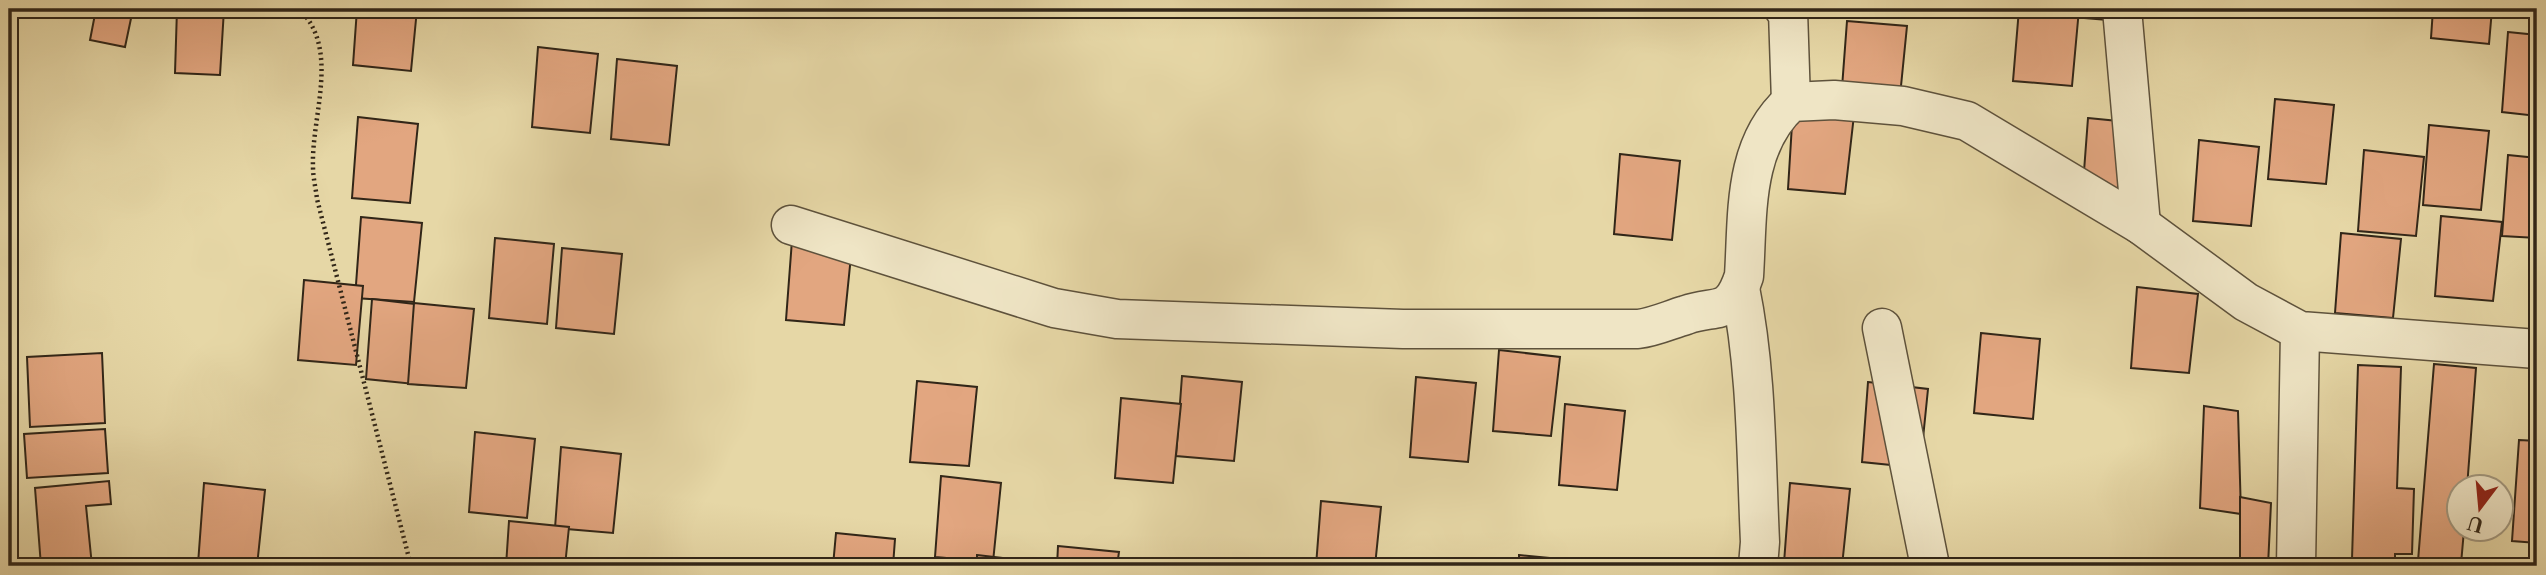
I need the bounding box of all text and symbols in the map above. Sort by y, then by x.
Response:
north arrow [2444,474,2514,544]
text: U [2464,511,2486,537]

